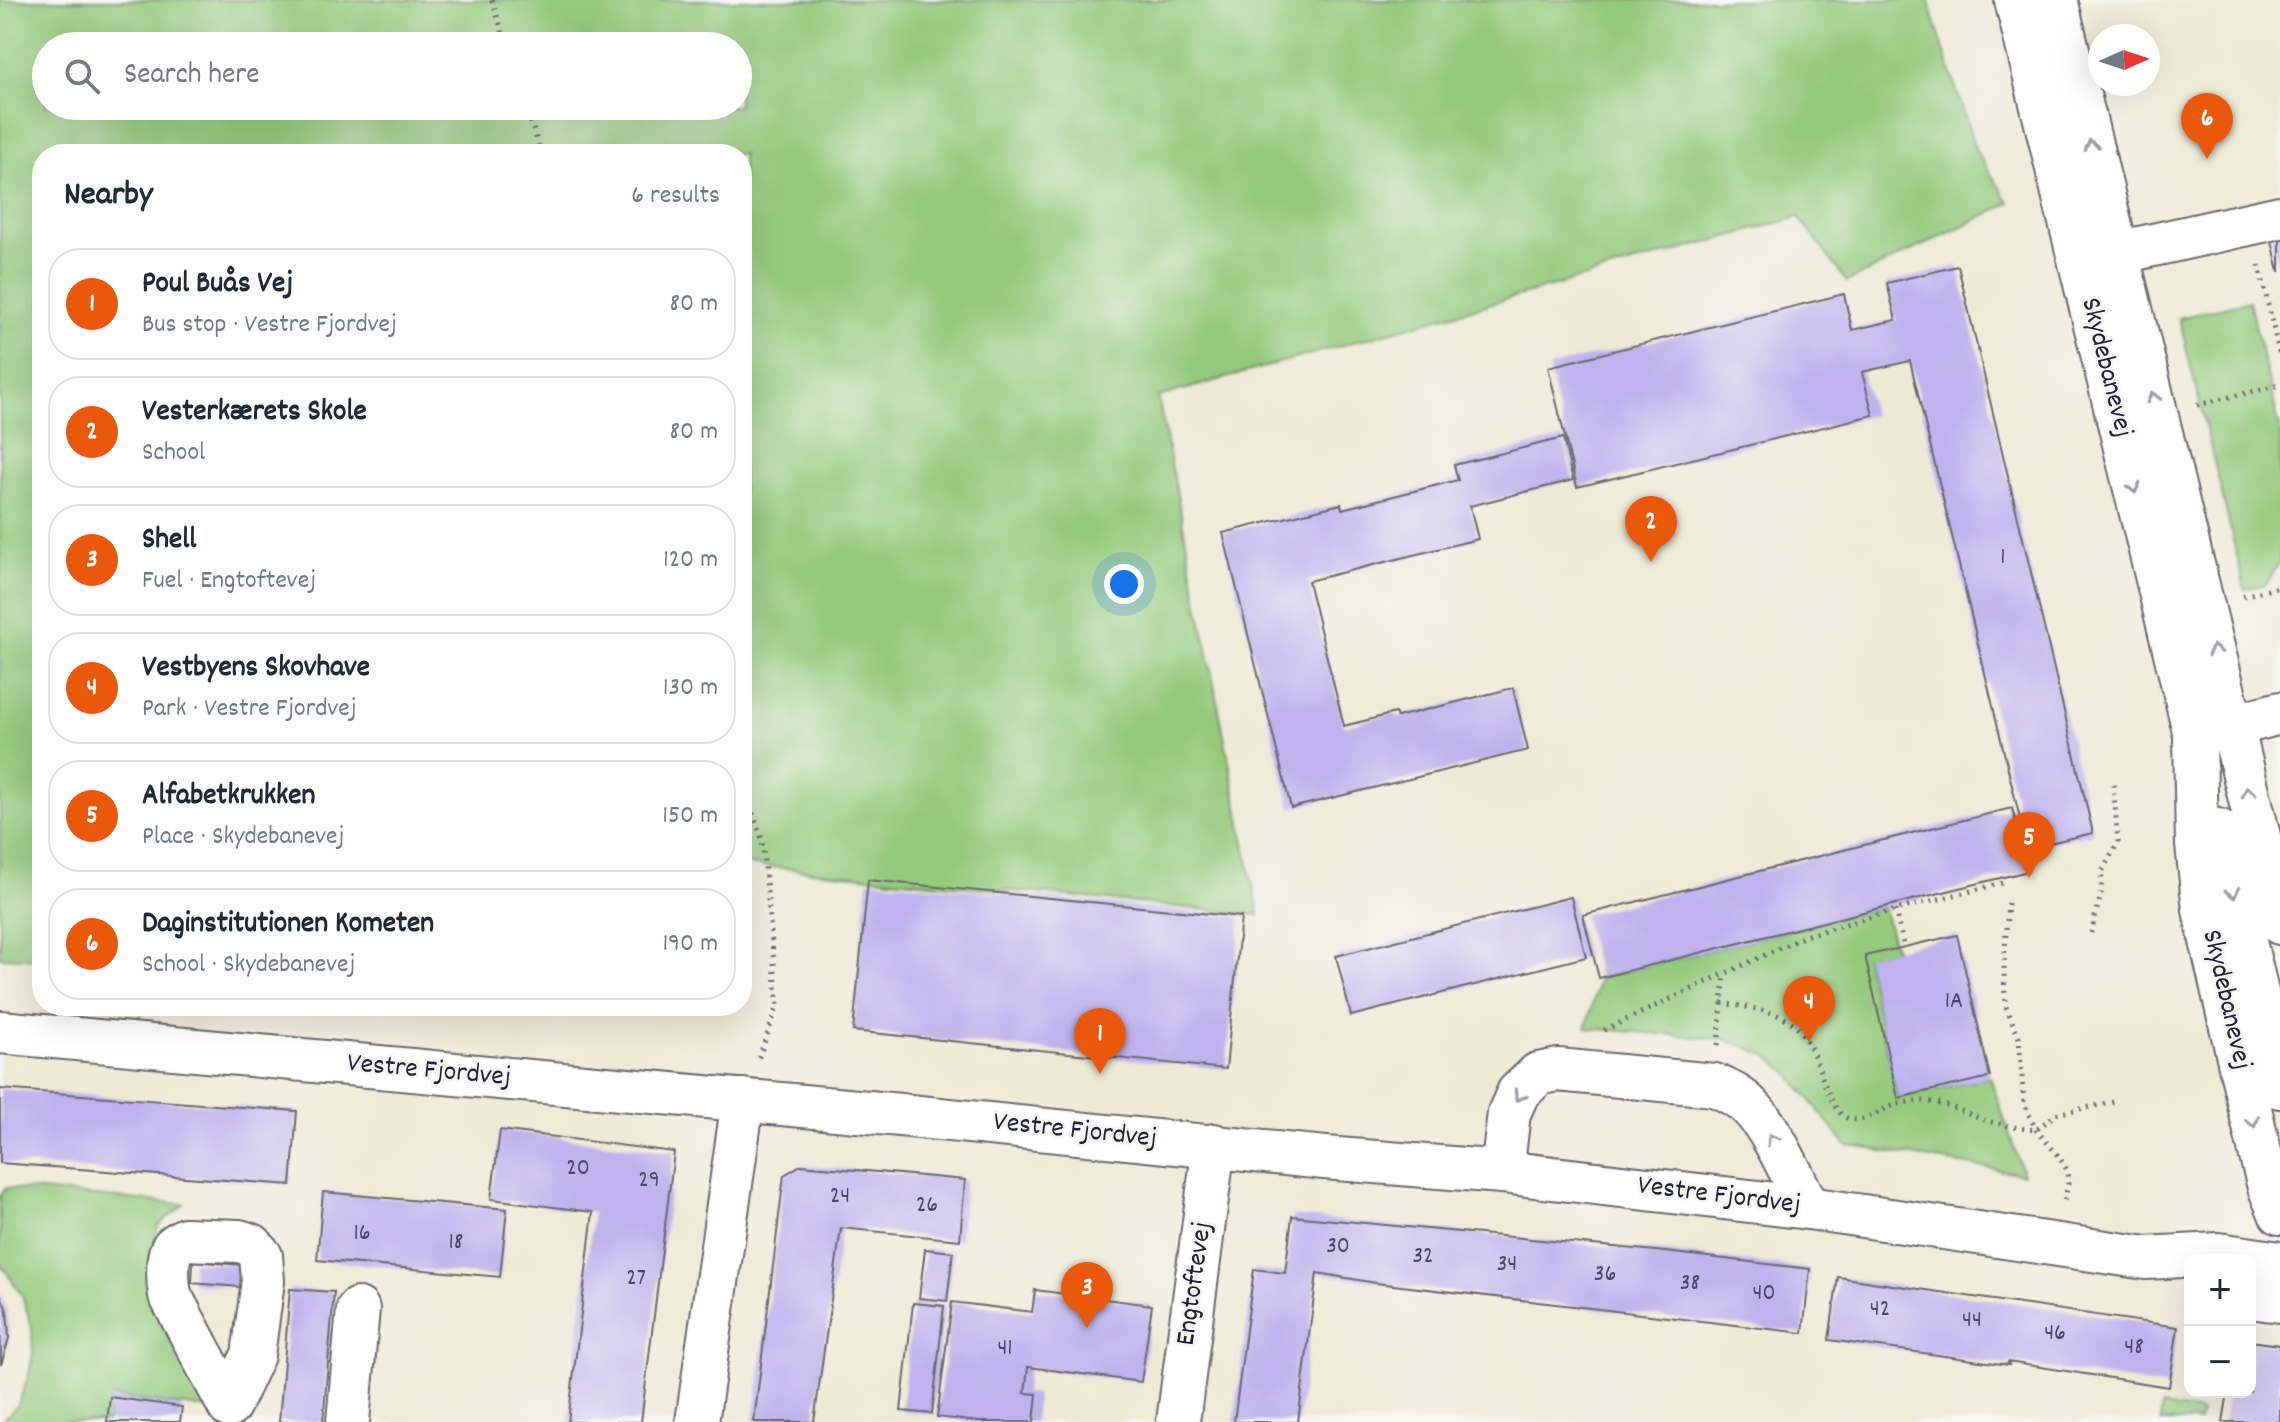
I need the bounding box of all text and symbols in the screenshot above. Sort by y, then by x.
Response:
north arrow [2088,24,2160,96]
search box [32,32,752,120]
icon: search [60,54,104,98]
text: Search here [124,55,260,98]
pin: 6 [2181,93,2233,159]
one-way arrow [2083,138,2100,152]
text: Nearby [64,172,153,221]
text: 6 results [631,178,720,215]
text: Poul Buås Vej [142,264,293,307]
text: 1 [89,286,95,323]
text: 80 m [670,286,718,323]
street label: Skydebanevej [2068,294,2142,442]
text: Bus stop · Vestre Fjordvej [142,307,397,344]
one-way arrow [2145,391,2162,404]
text: Vesterkærets Skole [142,392,367,435]
text: 2 [86,414,98,451]
text: 80 m [670,414,718,451]
text: School [142,435,205,472]
one-way arrow [2125,481,2142,494]
pin: 2 [1625,496,1677,562]
text: Shell [142,520,196,563]
house number: 1 [2000,541,2006,575]
text: 3 [86,542,98,579]
text: 120 m [663,542,718,579]
text: Fuel · Engtoftevej [142,563,316,600]
your location [1104,564,1144,604]
one-way arrow [2206,643,2223,657]
text: Vestbyens Skovhave [142,648,370,691]
text: 4 [87,670,97,707]
text: 130 m [663,670,718,707]
text: Park · Vestre Fjordvej [142,691,357,728]
text: Alfabetkrukken [142,776,315,819]
one-way arrow [2241,786,2258,800]
text: 5 [86,798,98,835]
text: 150 m [662,798,718,835]
pin: 5 [2003,812,2055,878]
text: Place · Skydebanevej [142,819,344,856]
one-way arrow [2224,885,2241,899]
text: Daginstitutionen Kometen [142,904,434,947]
text: 6 [86,926,98,963]
text: 190 m [662,926,718,963]
street label: Skydebanevej [2189,926,2261,1074]
text: School · Skydebanevej [142,947,355,984]
pin: 4 [1783,976,1835,1042]
house number: 1A [1945,985,1963,1019]
pin: 1 [1074,1008,1126,1074]
street label: Vestre Fjordvej [345,1045,513,1099]
one-way arrow [1514,1087,1529,1101]
street label: Vestre Fjordvej [991,1104,1159,1160]
one-way arrow [2244,1115,2261,1129]
one-way arrow [1766,1133,1782,1148]
house number: 20 [566,1152,590,1186]
house number: 29 [638,1164,660,1198]
street label: Vestre Fjordvej [1635,1167,1803,1227]
house number: 24 [830,1180,850,1214]
house number: 26 [916,1189,938,1223]
house number: 16 [353,1217,371,1251]
street label: Engtoftevej [1168,1220,1224,1348]
house number: 18 [449,1226,463,1260]
house number: 30 [1326,1230,1350,1264]
house number: 32 [1412,1240,1434,1274]
house number: 34 [1497,1248,1517,1282]
map controls [2184,1254,2256,1398]
button: + [2184,1254,2256,1326]
house number: 36 [1594,1258,1616,1292]
house number: 27 [626,1262,646,1296]
pin: 3 [1061,1262,1113,1328]
house number: 38 [1680,1267,1700,1301]
house number: 40 [1752,1277,1776,1311]
house number: 42 [1870,1293,1890,1327]
house number: 44 [1962,1304,1982,1338]
house number: 46 [2044,1317,2066,1351]
button: − [2184,1326,2256,1398]
house number: 48 [2124,1331,2144,1365]
house number: 41 [997,1332,1013,1366]

